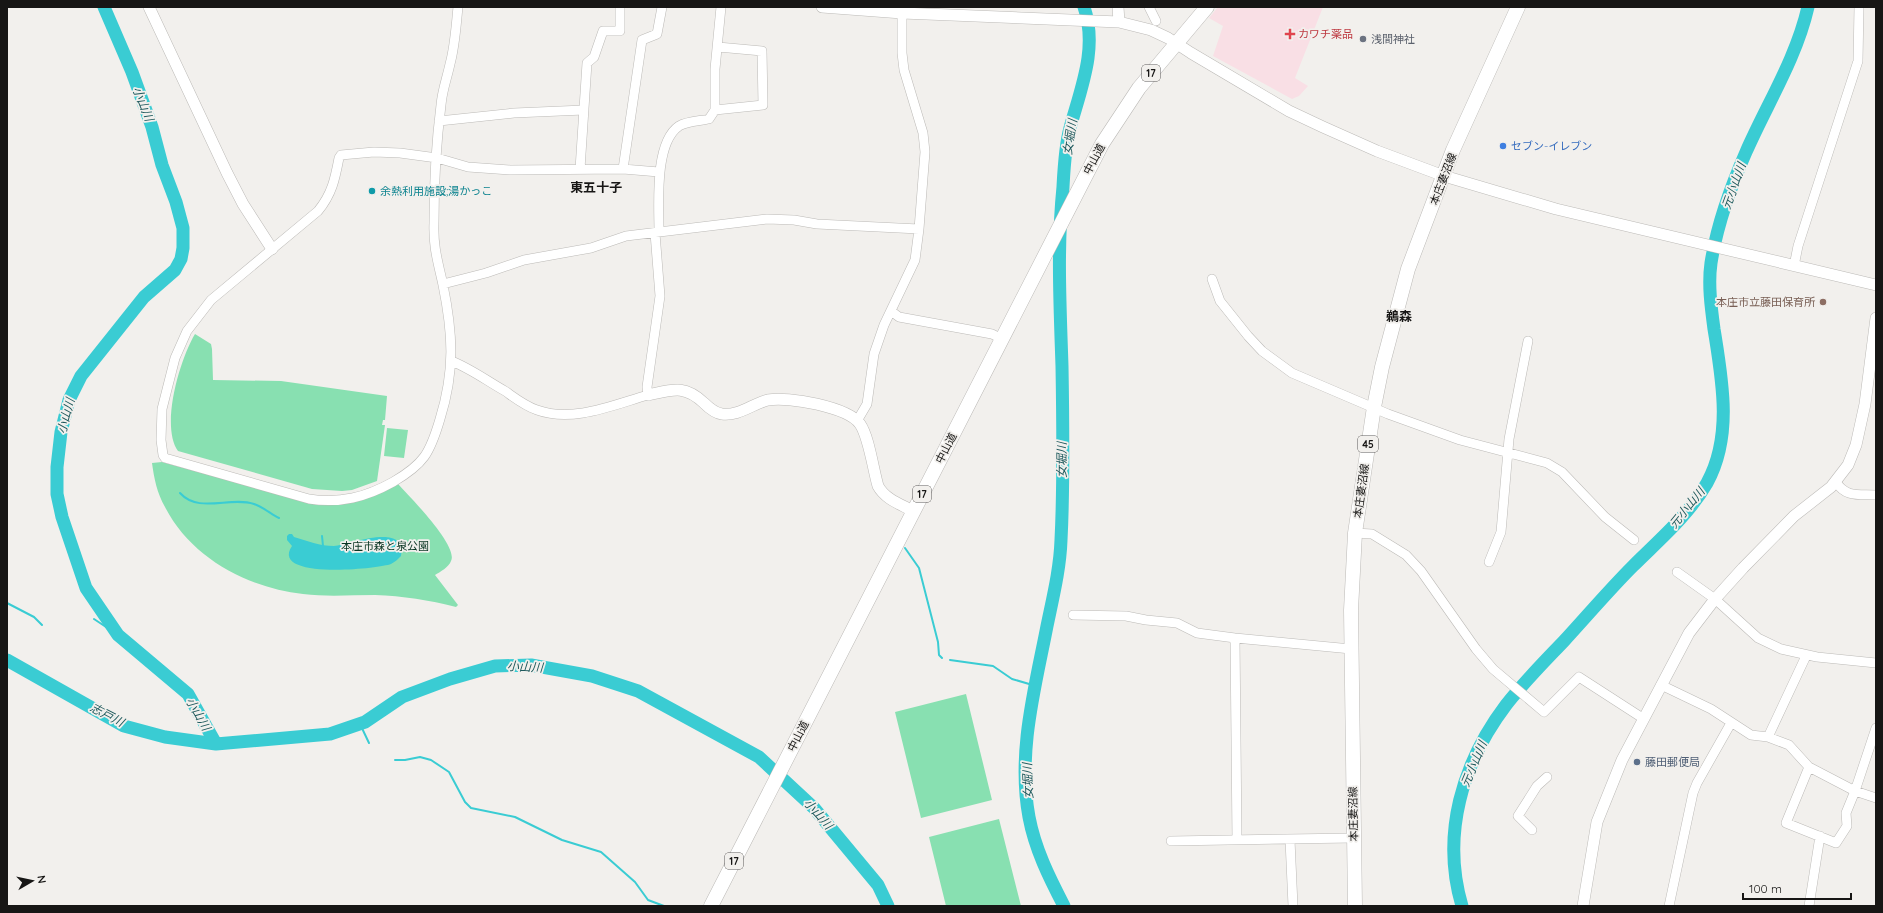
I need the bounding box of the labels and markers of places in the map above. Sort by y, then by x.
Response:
place label: カワチ薬品 [1298,27,1353,41]
marker: カワチ薬品 [1285,29,1295,39]
place label: 浅間神社 [1371,32,1415,46]
marker: 浅間神社 [1358,34,1368,44]
place label: セブン-イレブン [1511,139,1592,153]
marker: セブン-イレブン [1498,141,1508,151]
place label: 余熱利用施設;湯かっこ [380,184,492,198]
marker: 余熱利用施設;湯かっこ [367,186,377,196]
place label: 本庄市立藤田保育所 [1716,295,1816,309]
marker: 本庄市立藤田保育所 [1818,297,1828,307]
place label: 藤田郵便局 [1645,755,1700,769]
marker: 藤田郵便局 [1632,757,1642,767]

